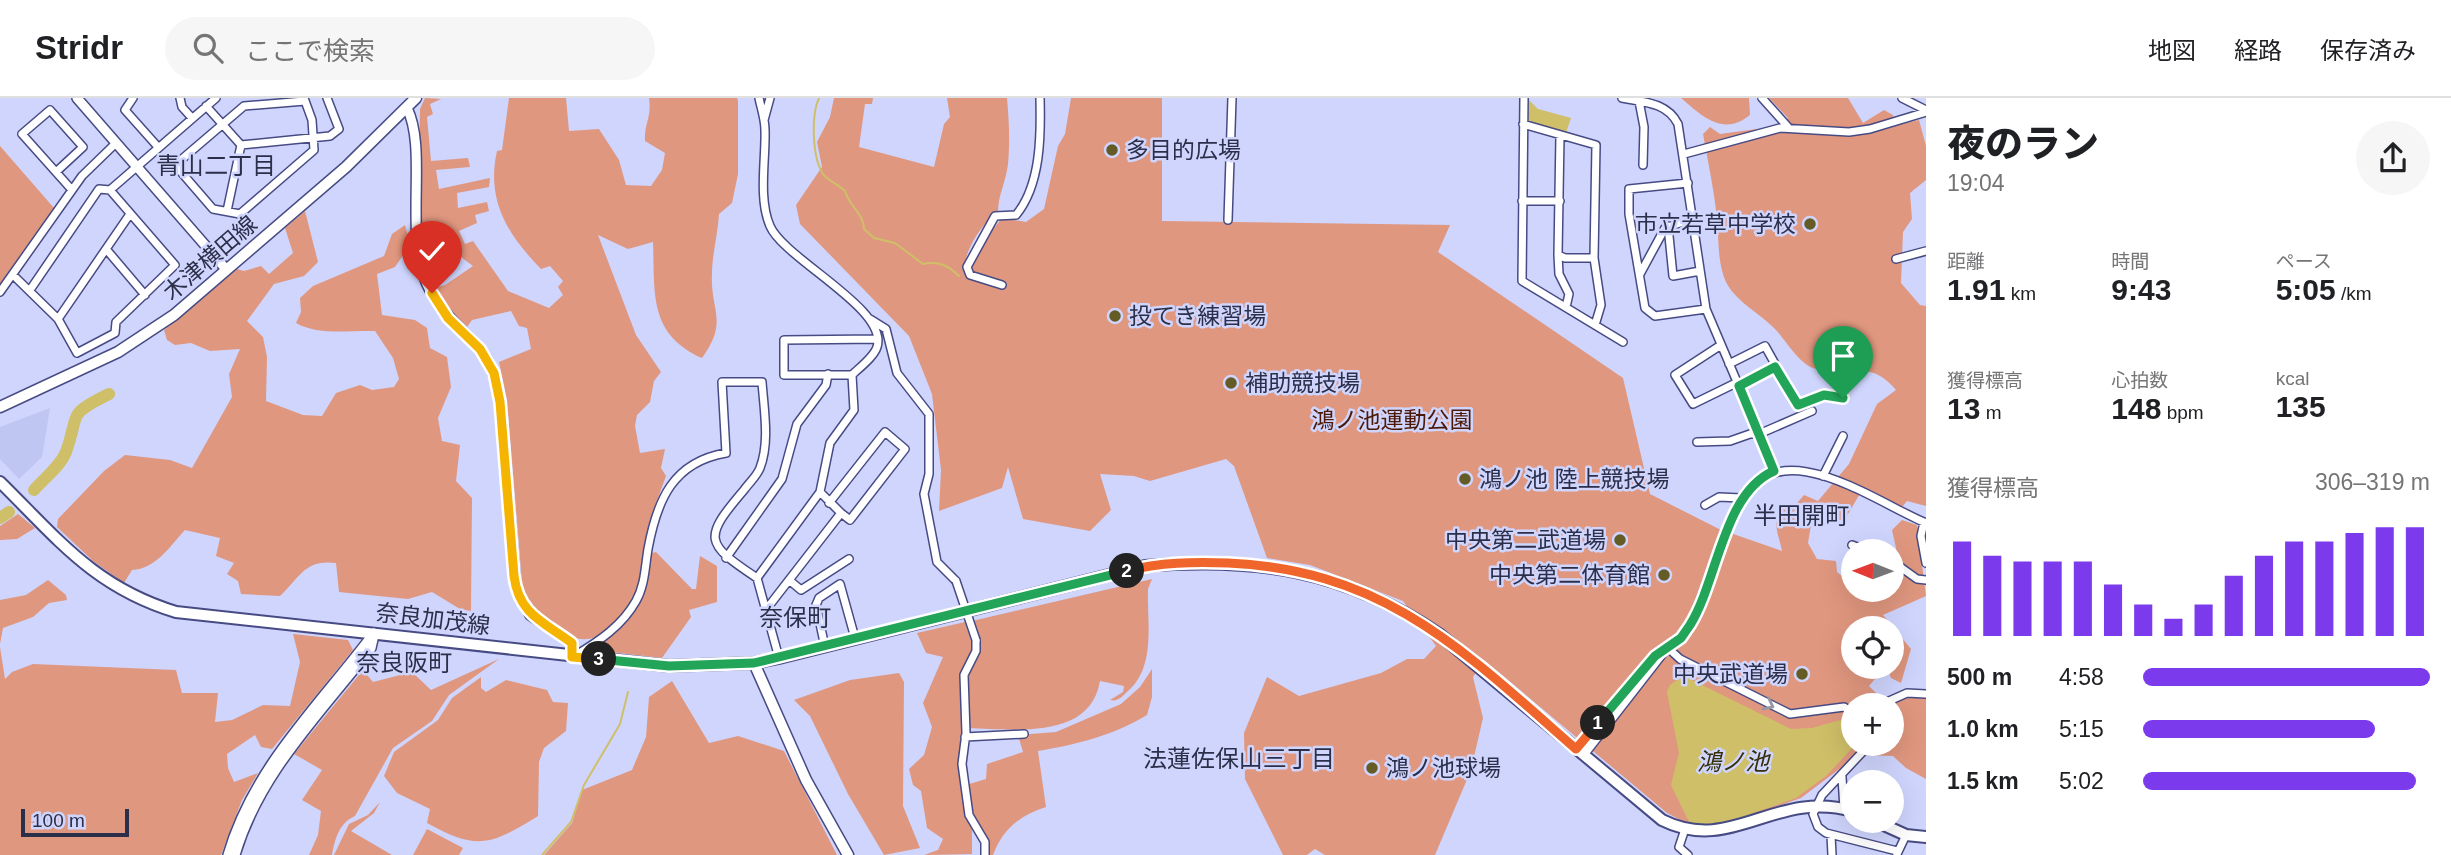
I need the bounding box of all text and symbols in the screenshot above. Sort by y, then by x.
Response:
search box [165,17,655,80]
text: Stridr [35,29,123,66]
icon: search [189,29,227,67]
text: ここで検索 [245,36,375,66]
text: 地図 [2148,37,2196,64]
text: 経路 [2234,37,2282,64]
text: 保存済み [2320,37,2416,64]
button: share [2356,121,2430,195]
text: 夜のラン [1947,123,2099,165]
place label: 多目的広場 [1126,137,1241,163]
marker: 多目的広場 [1104,142,1120,158]
district label: 青山二丁目 [156,152,276,179]
text: 19:04 [1947,170,2005,196]
street label: 木津横田線 [158,210,262,306]
place label: 市立若草中学校 [1635,211,1796,237]
marker: 市立若草中学校 [1802,216,1818,232]
pin [402,221,462,293]
icon: check [413,232,451,270]
text: 距離 [1947,251,1985,272]
text: 時間 [2111,251,2149,272]
text: ペース [2276,251,2332,272]
text: 1.91 [1947,273,2005,306]
text: 9:43 [2111,273,2171,306]
text: 5:05 [2276,273,2336,306]
text: km [2005,283,2036,304]
text: /km [2336,283,2372,304]
place label: 投てき練習場 [1129,303,1266,329]
marker: 投てき練習場 [1107,308,1123,324]
pin [1813,326,1873,398]
icon: arrive [1824,337,1862,375]
text: kcal [2276,368,2309,389]
place label: 補助競技場 [1245,370,1360,396]
text: 獲得標高 [1947,370,2023,391]
text: 心拍数 [2111,370,2168,391]
marker: 補助競技場 [1223,375,1239,391]
text: 135 [2276,390,2326,423]
text: 13 [1947,392,1980,425]
text: 148 [2111,392,2161,425]
text: m [1980,402,2001,423]
text: bpm [2161,402,2204,423]
park label: 鴻ノ池運動公園 [1312,407,1473,433]
place label: 鴻ノ池 陸上競技場 [1479,466,1669,492]
text: 306–319 m [2315,469,2430,495]
marker: 鴻ノ池 陸上競技場 [1457,471,1473,487]
text: 獲得標高 [1947,475,2039,501]
district label: 半田開町 [1753,502,1849,529]
place label: 中央第二武道場 [1445,527,1606,553]
marker: 中央第二武道場 [1612,532,1628,548]
north arrow [1841,539,1904,602]
map controls [1841,539,1904,833]
pin: 2 [1110,554,1144,588]
text: 2 [1121,560,1132,581]
place label: 中央第二体育館 [1489,562,1650,588]
marker: 中央第二体育館 [1656,567,1672,583]
street label: 奈良加茂線 [374,599,492,639]
district label: 奈保町 [759,604,831,631]
button: locate [1841,616,1904,679]
pin: 3 [582,642,616,676]
text: 3 [593,648,604,669]
district label: 奈良阪町 [356,649,452,676]
place label: 中央武道場 [1673,661,1788,687]
text: 500 m [1947,664,2012,690]
text: 4:58 [2059,664,2104,690]
marker: 中央武道場 [1794,666,1810,682]
button: + [1841,693,1904,756]
one-way arrow [1762,696,1774,710]
pin: 1 [1580,706,1616,740]
text: 1 [1592,712,1603,733]
text: 1.0 km [1947,716,2019,742]
text: 5:15 [2059,716,2104,742]
district label: 法蓮佐保山三丁目 [1143,745,1335,772]
water label: 鴻ノ池 [1697,748,1771,775]
place label: 鴻ノ池球場 [1386,755,1501,781]
marker: 鴻ノ池球場 [1364,760,1380,776]
text: 1.5 km [1947,768,2019,794]
text: 5:02 [2059,768,2104,794]
button: − [1841,770,1904,833]
scale bar [21,806,130,838]
text: 100 m [32,810,85,831]

